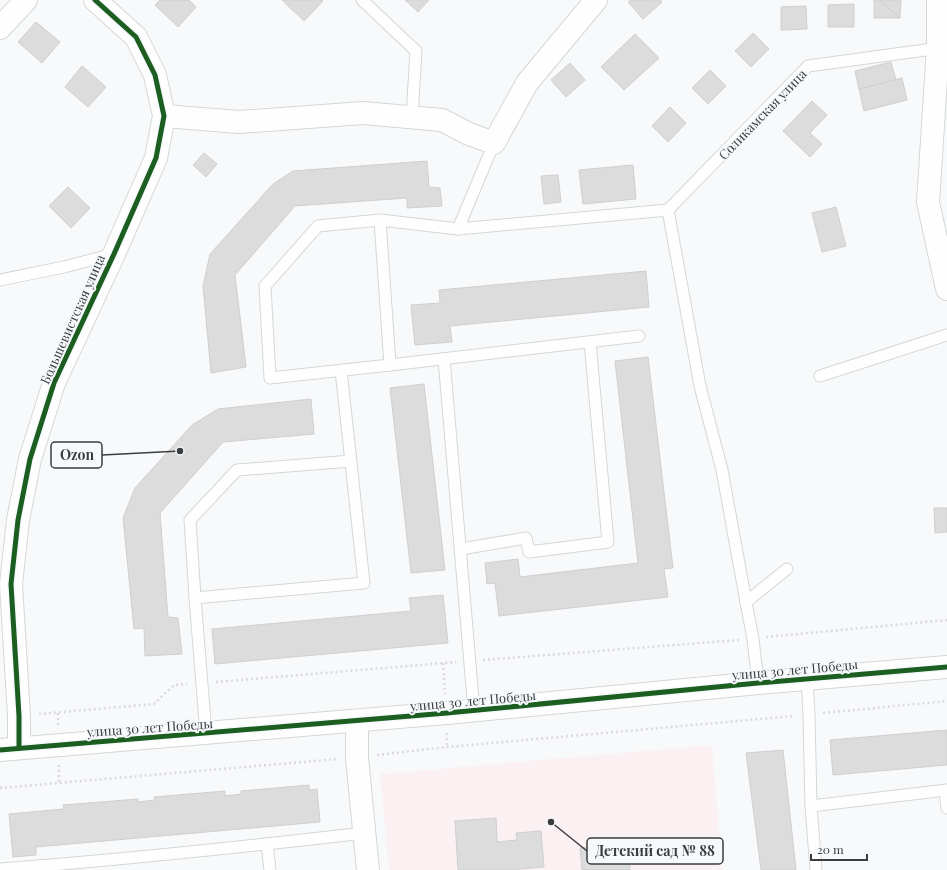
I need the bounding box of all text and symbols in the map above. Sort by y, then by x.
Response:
street label: Соликамская улица [714,65,810,163]
street label: Большевистская улица [36,251,108,386]
callout: Ozon [51,442,102,468]
text: Ozon [60,445,95,464]
street label: улица 30 лет Победы [730,655,859,683]
street label: улица 30 лет Победы [408,686,537,714]
street label: улица 30 лет Победы [85,714,214,740]
scale bar [811,836,867,862]
callout: Детский сад № 88 [587,838,723,864]
text: Детский сад № 88 [595,841,715,860]
text: 20 m [817,841,844,857]

